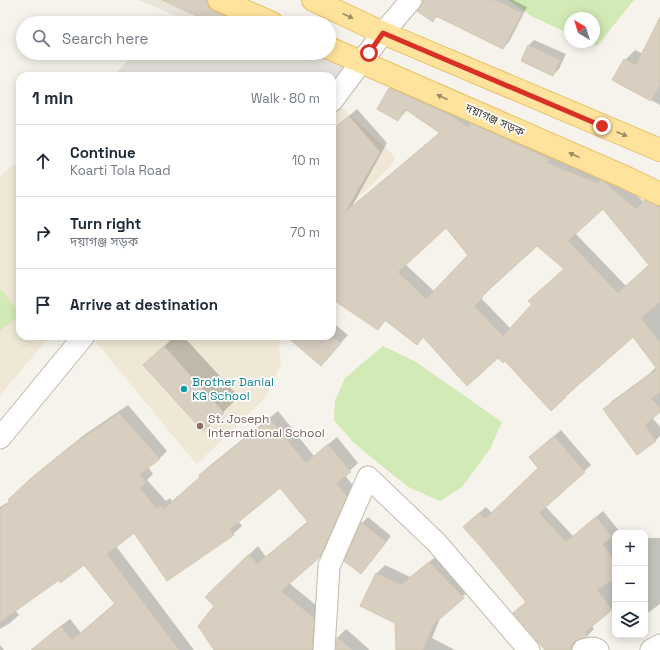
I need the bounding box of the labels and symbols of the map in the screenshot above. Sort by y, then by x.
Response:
north arrow [564,12,600,48]
one-way arrow [342,13,354,19]
route start [360,44,378,62]
one-way arrow [436,94,447,100]
street label: দয়াগঞ্জ সড়ক [462,99,527,140]
route end [593,117,611,135]
one-way arrow [616,131,627,137]
one-way arrow [567,151,579,157]
place label: Brother Danial KG School [192,374,274,404]
marker: Brother Danial KG School [179,384,189,394]
place label: St. Joseph International School [208,411,325,441]
marker: St. Joseph International School [195,421,205,431]

